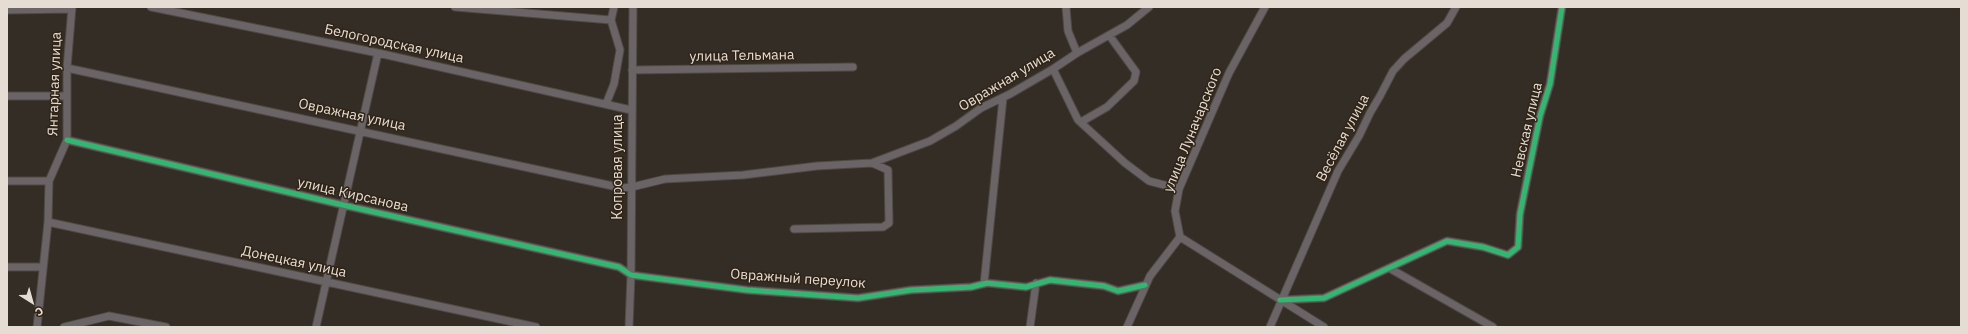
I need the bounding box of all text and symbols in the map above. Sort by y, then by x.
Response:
street label: Белогородская улица [323,21,465,67]
street label: Янтарная улица [45,31,65,137]
street label: Овражная улица [956,45,1058,115]
street label: улица Тельмана [689,47,795,65]
street label: улица Луначарского [1160,65,1226,195]
street label: Невская улица [1508,81,1546,179]
street label: Весёлая улица [1313,91,1373,185]
street label: Овражная улица [297,95,407,135]
street label: Копровая улица [610,114,626,220]
street label: улица Кирсанова [296,174,410,216]
street label: Донецкая улица [240,243,348,281]
street label: Овражный переулок [730,266,866,292]
north arrow [12,282,52,322]
text: С [32,304,46,319]

